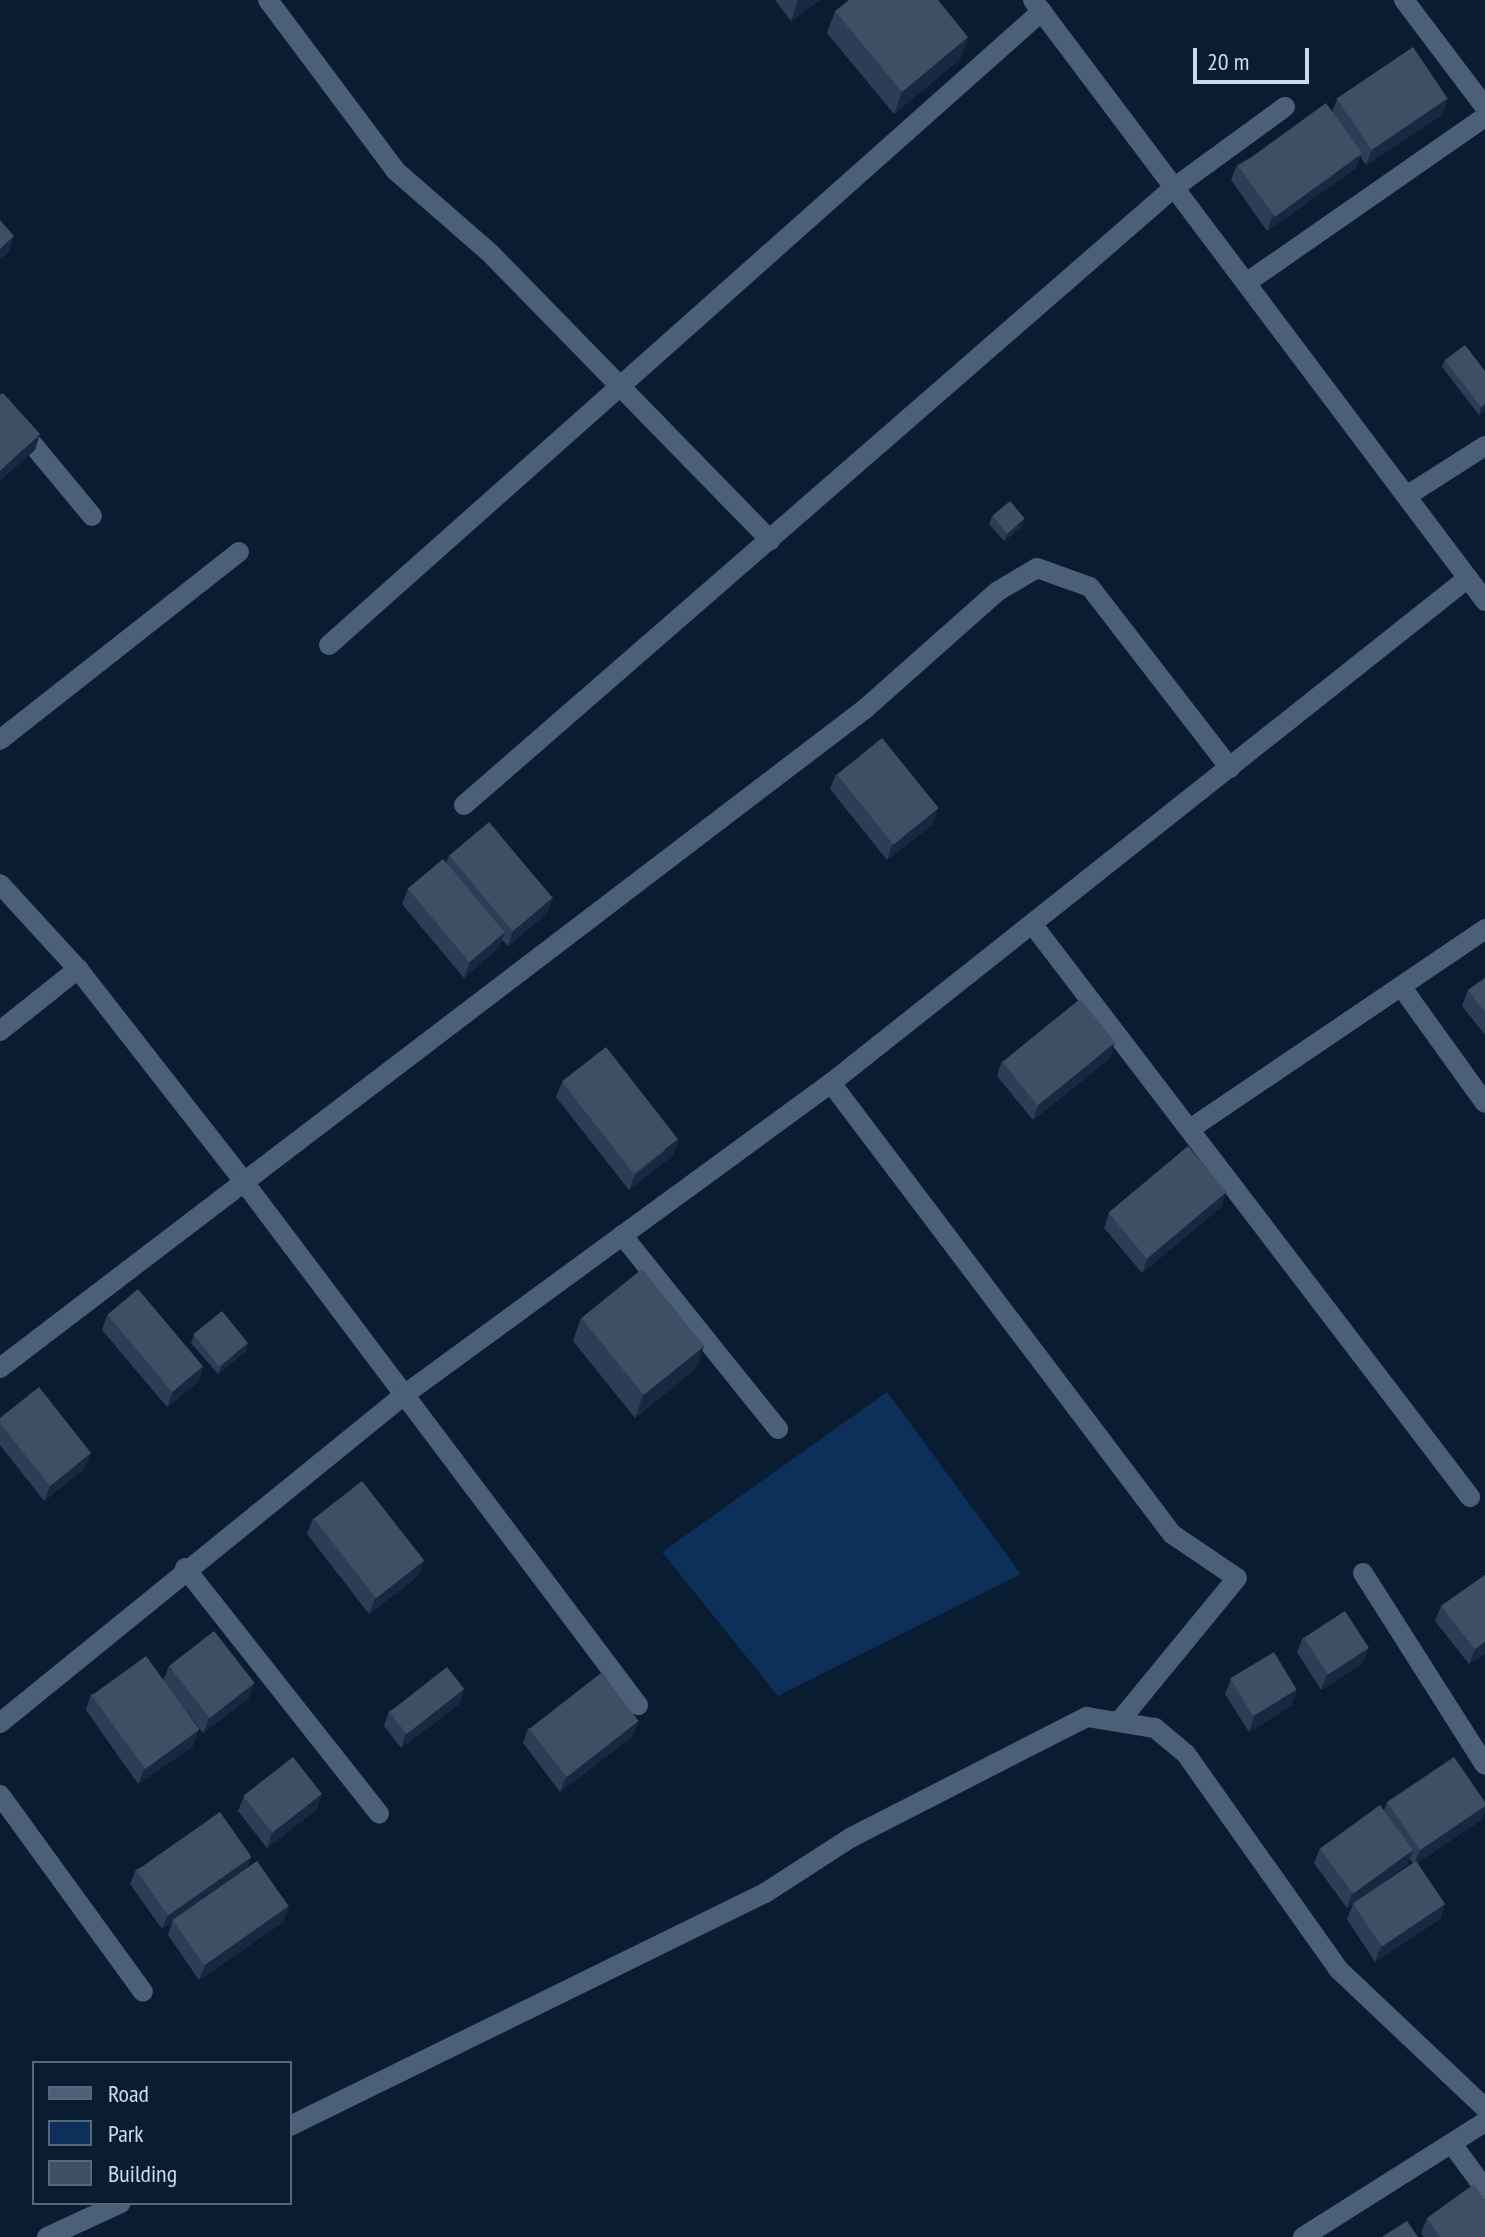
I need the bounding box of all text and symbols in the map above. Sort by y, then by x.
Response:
scale bar [1197,32,1313,82]
text: 20 m [1207,46,1249,77]
legend [32,2061,292,2205]
text: Road [108,2078,149,2109]
text: Park [108,2118,144,2149]
text: Building [108,2158,177,2189]

